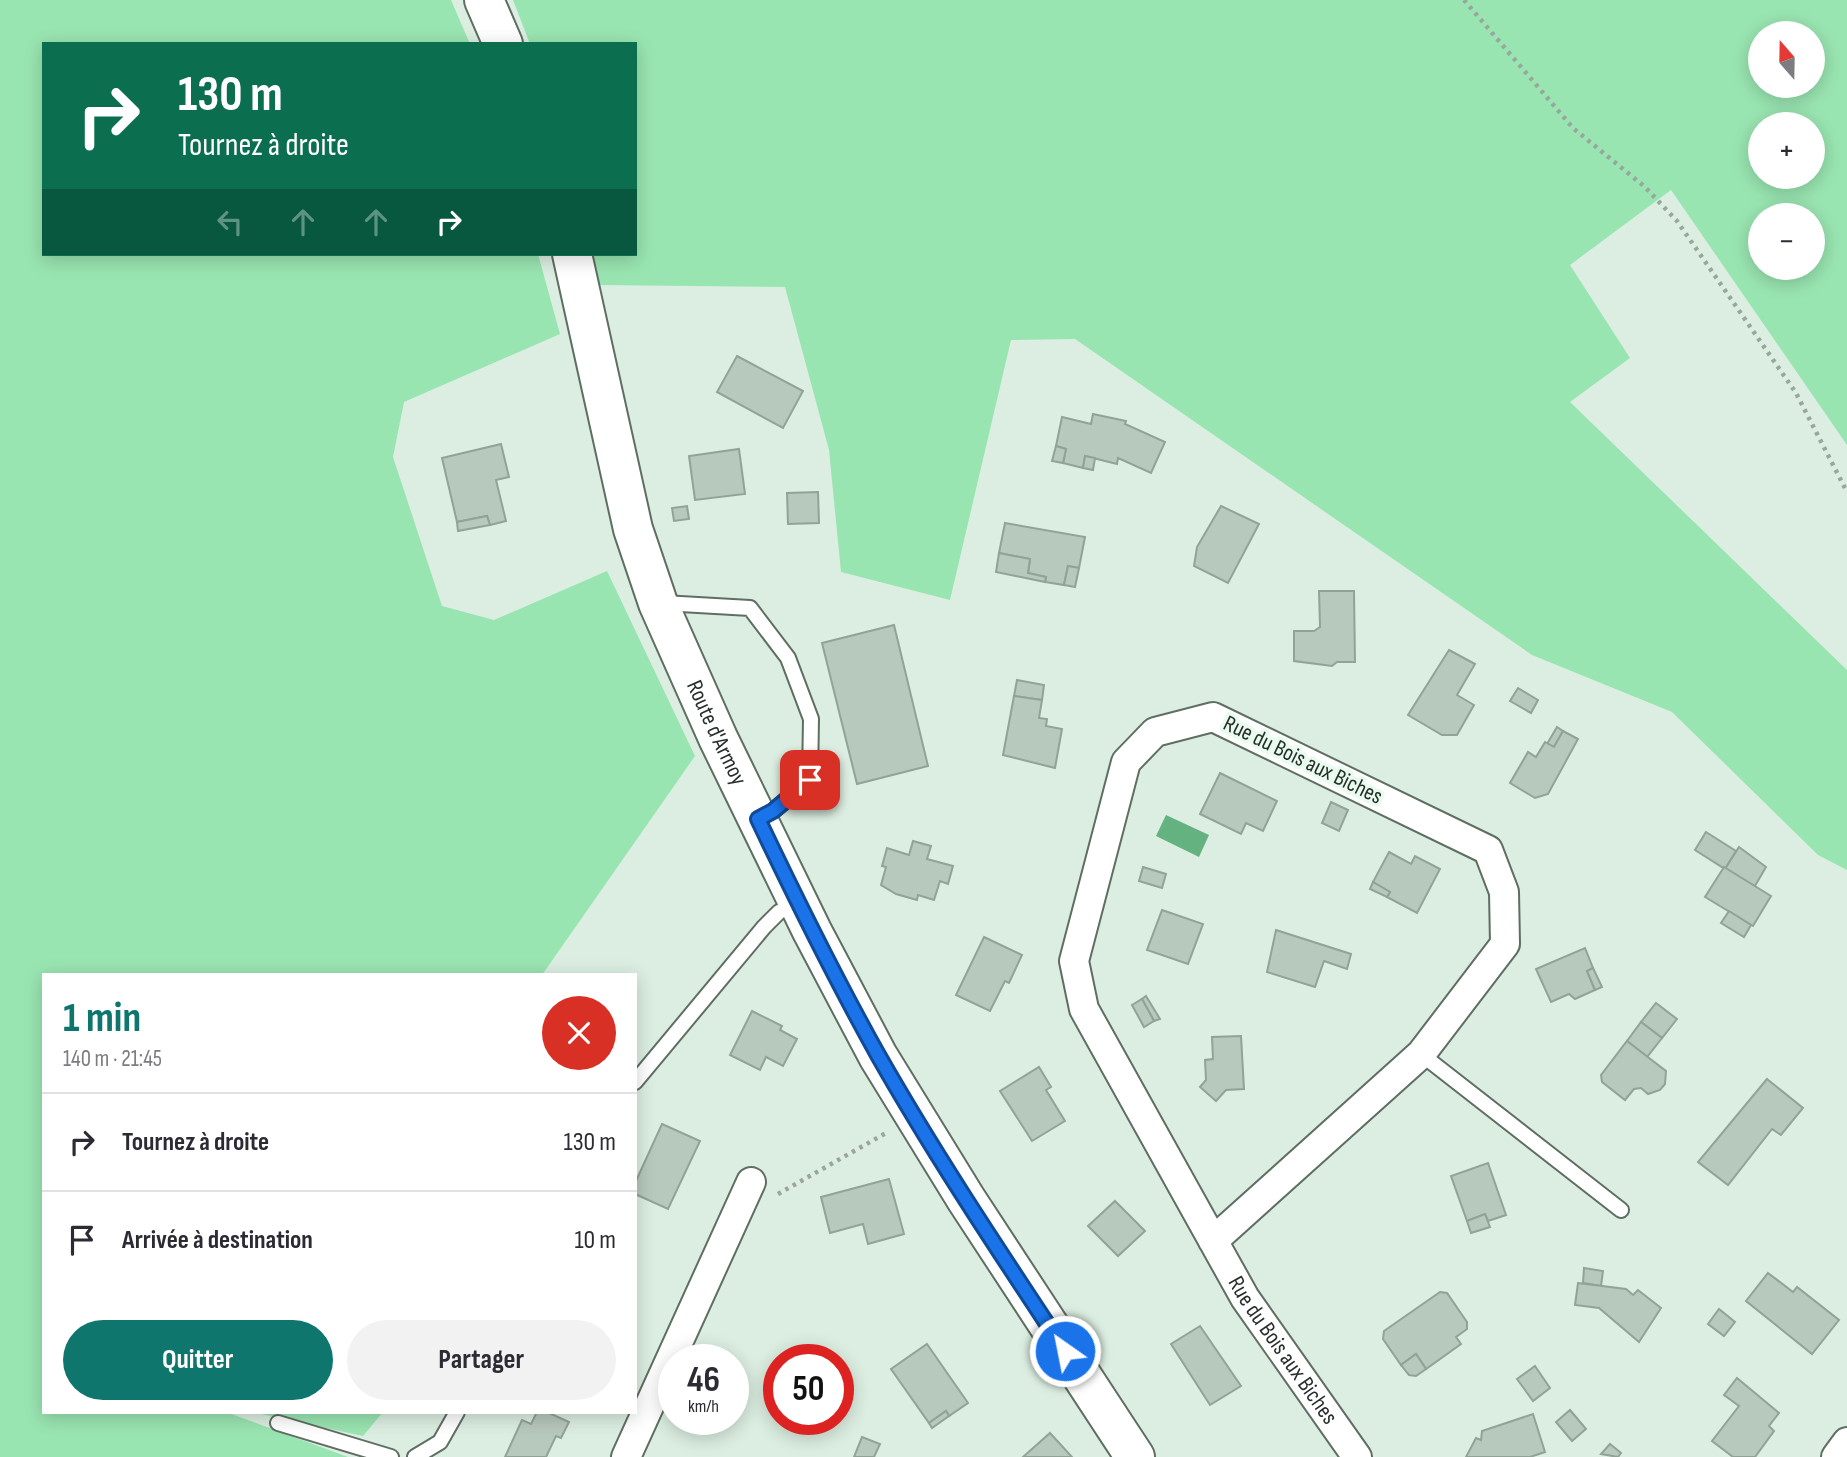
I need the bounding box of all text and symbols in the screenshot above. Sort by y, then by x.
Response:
north arrow [1748,21,1825,98]
map controls [1748,21,1825,280]
text: 130 m [178,66,283,125]
icon: right [63,70,154,161]
button: + [1748,112,1825,189]
text: Tournez à droite [178,126,349,165]
icon: left [211,203,249,241]
icon: ahead [284,203,322,241]
icon: ahead [357,203,395,241]
icon: right [430,203,468,241]
button: − [1748,203,1825,280]
street label: Route d'Armoy [680,676,753,790]
street label: Rue du Bois aux Biches [1219,709,1387,811]
pin [780,750,840,810]
icon: arrive [791,761,829,799]
text: 1 min [63,993,141,1044]
button: close [542,996,616,1070]
text: 140 m · 21:45 [63,1045,162,1073]
icon: right [63,1123,101,1161]
text: Tournez à droite [122,1127,269,1158]
text: 130 m [564,1127,616,1158]
icon: arrive [63,1221,101,1259]
text: Arrivée à destination [122,1225,313,1256]
text: 10 m [574,1225,616,1256]
street label: Rue du Bois aux Biches [1222,1271,1344,1430]
position arrow [1028,1314,1102,1388]
button: Quitter [63,1320,333,1400]
button: Partager [347,1320,616,1400]
speed limit sign: 50 [763,1344,854,1435]
text: 46 [687,1359,720,1402]
text: km/h [688,1396,719,1417]

